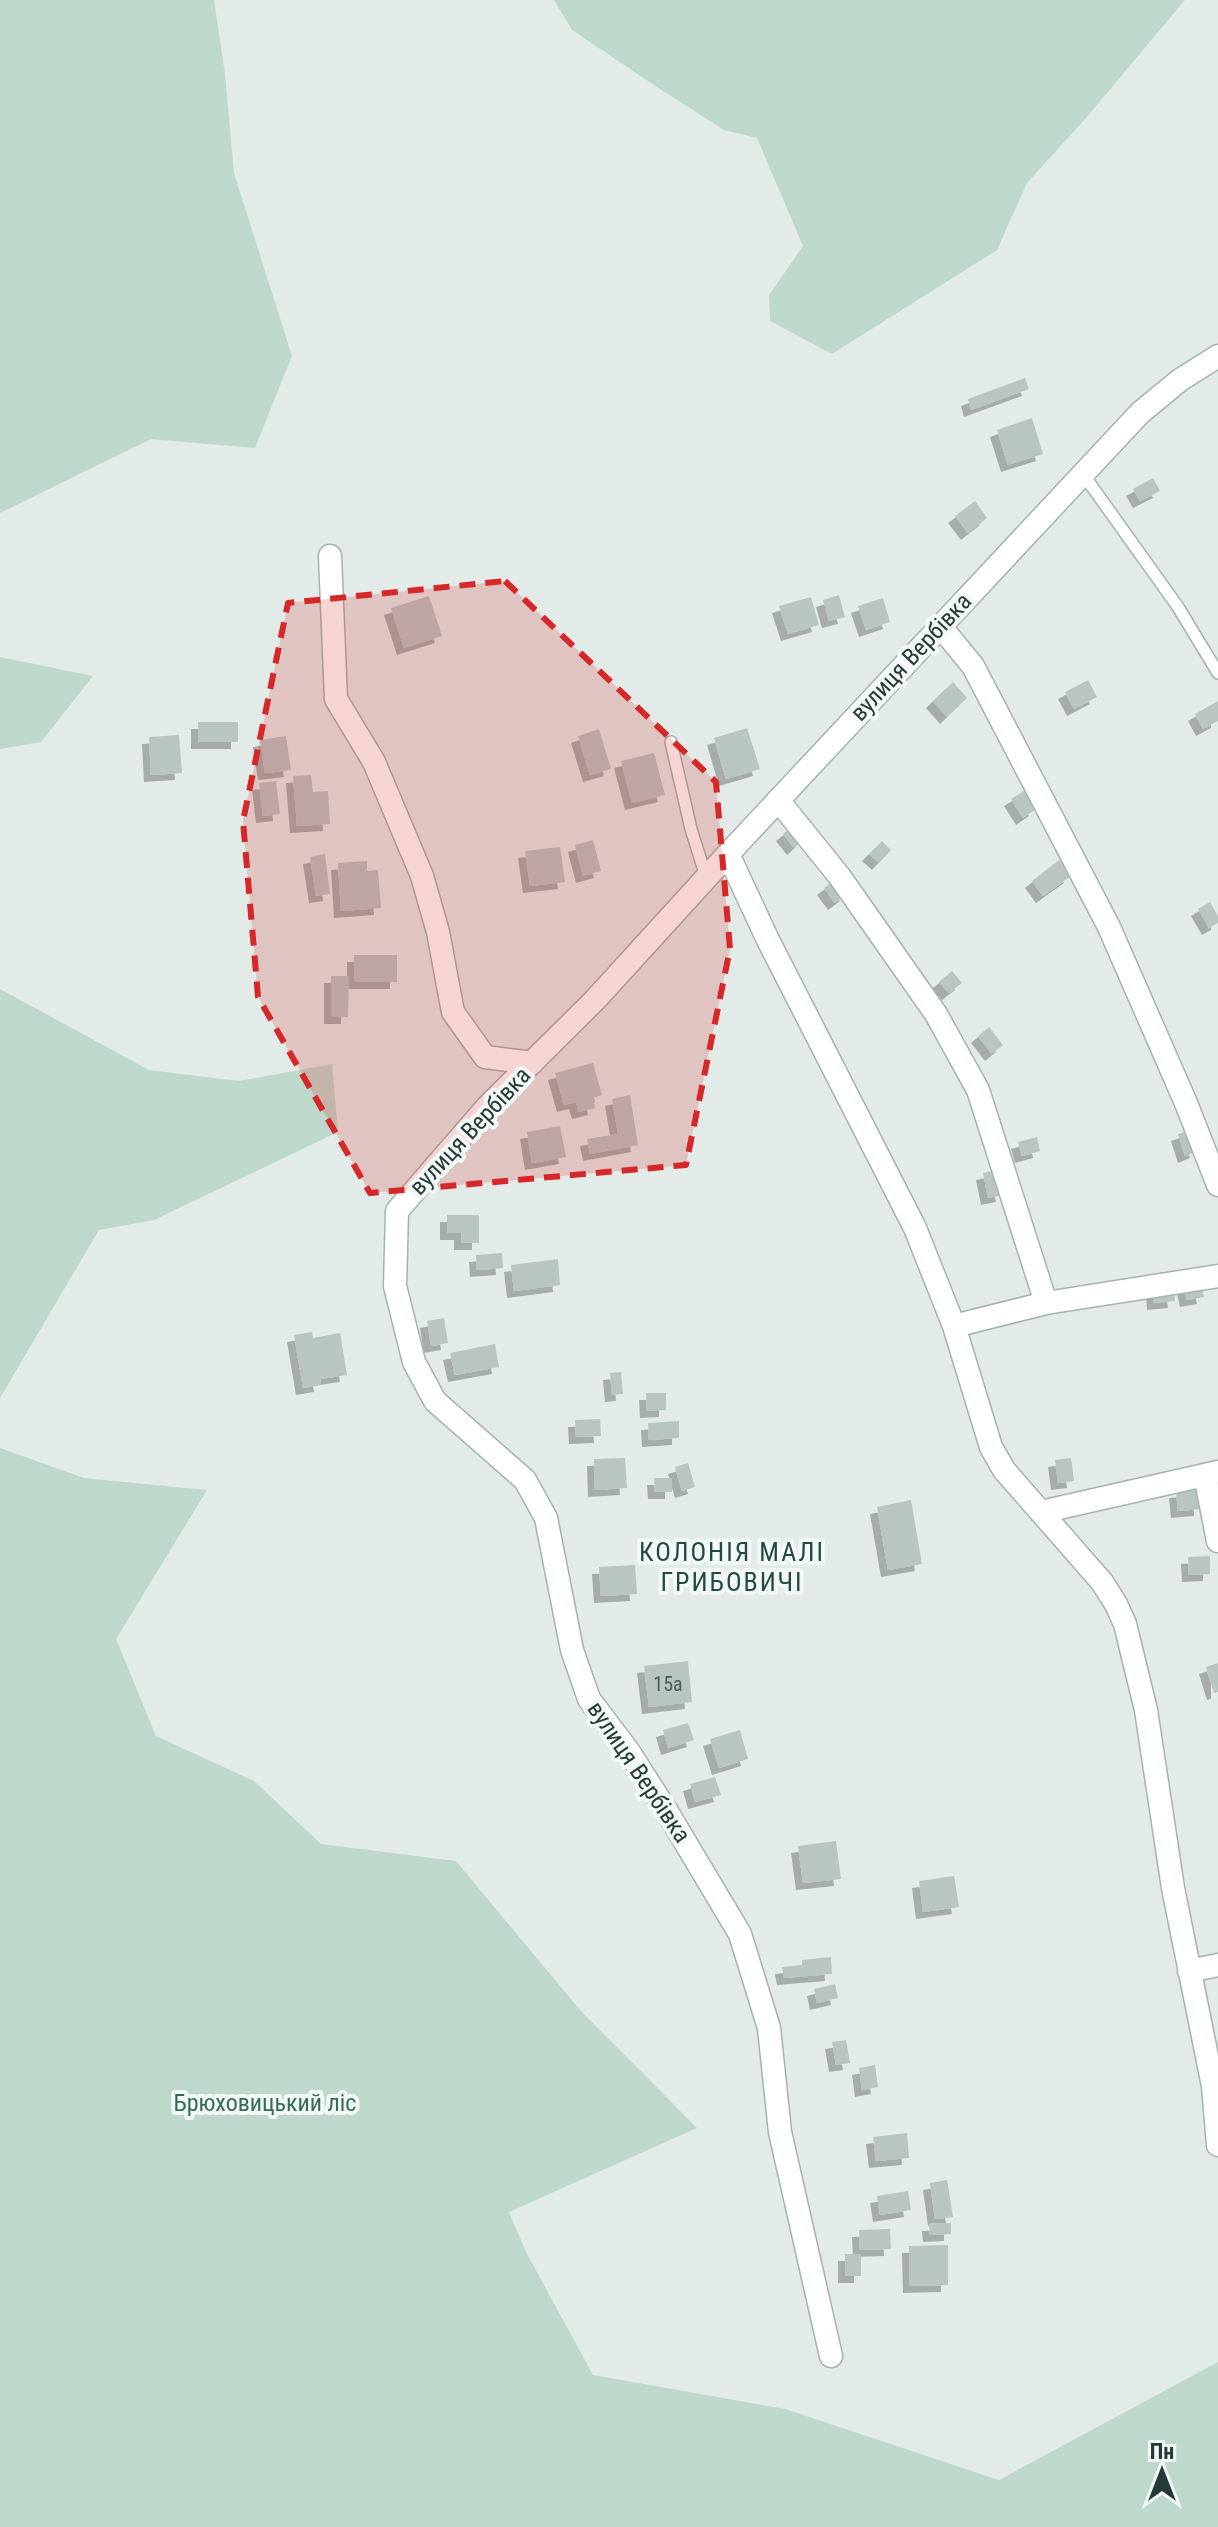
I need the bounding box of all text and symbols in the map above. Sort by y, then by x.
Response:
street label: вулиця Вербівка [845,587,977,727]
street label: вулиця Вербівка [404,1061,536,1201]
district label: КОЛОНІЯ МАЛІ ГРИБОВИЧІ [639,1537,825,1597]
house number: 15а [653,1672,683,1696]
street label: вулиця Вербівка [581,1696,697,1848]
park label: Брюховицький ліс [174,2089,356,2117]
north arrow [1122,2431,1202,2511]
text: Пн [1150,2439,1174,2464]

